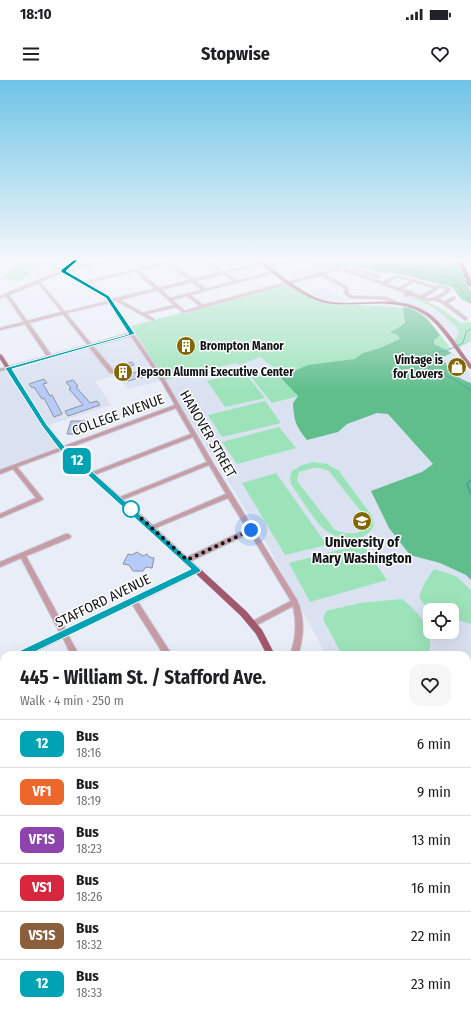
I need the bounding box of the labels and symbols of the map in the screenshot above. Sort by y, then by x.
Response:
building icon: Brompton Manor [175,335,197,357]
place label: Brompton Manor [200,339,284,353]
place label: Vintage is for Lovers [393,353,444,381]
shop icon: Vintage is for Lovers [446,356,468,378]
building icon: Jepson Alumni Executive Center [112,361,134,383]
place label: Jepson Alumni Executive Center [136,365,294,379]
street label: HANOVER STREET [176,387,240,481]
street label: COLLEGE AVENUE [70,390,167,439]
line badge: 12 [59,448,95,474]
unlabelled marker [122,500,140,518]
school or university icon: University of Mary Washington [351,510,373,532]
your location [241,520,261,540]
place label: University of Mary Washington [312,534,412,567]
street label: STAFFORD AVENUE [53,570,154,631]

